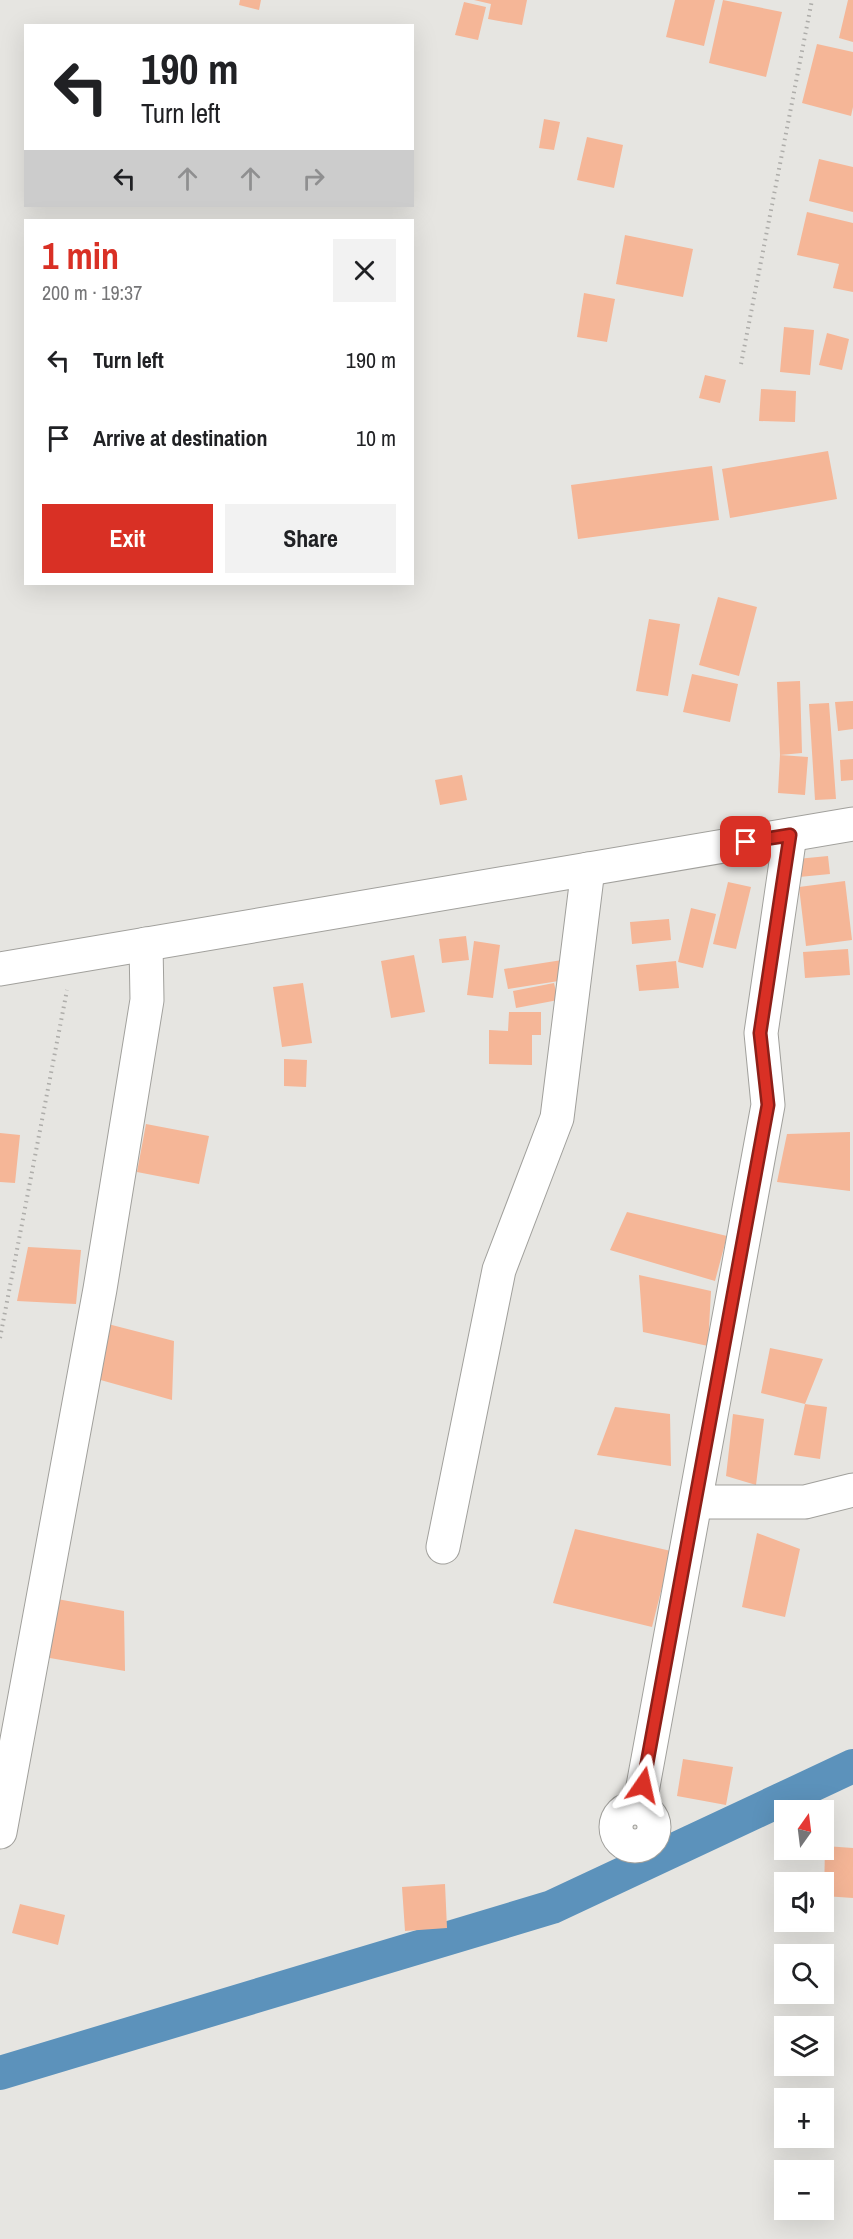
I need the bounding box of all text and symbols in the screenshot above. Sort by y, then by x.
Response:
text: 190 m [141,41,239,97]
icon: left [42,48,120,126]
text: Turn left [141,95,220,131]
icon: left [108,162,141,195]
icon: ahead [171,162,204,195]
icon: ahead [234,162,267,195]
icon: right [297,162,330,195]
text: 1 min [42,232,119,280]
button: close [333,239,396,302]
text: 200 m · 19:37 [42,279,142,306]
icon: left [42,344,75,377]
text: Turn left [93,345,164,375]
text: 190 m [346,345,396,375]
icon: arrive [42,422,75,455]
text: Arrive at destination [93,423,267,453]
text: 10 m [356,423,396,453]
button: Exit [42,504,213,573]
button: Share [225,504,396,573]
pin [720,816,771,867]
icon: arrive [729,825,762,858]
position arrow [611,1753,675,1817]
north arrow [774,1800,834,1860]
map controls [774,1800,834,2220]
button: sound [774,1872,834,1932]
button: search [774,1944,834,2004]
button: layers [774,2016,834,2076]
button: + [774,2088,834,2148]
button: − [774,2160,834,2220]

